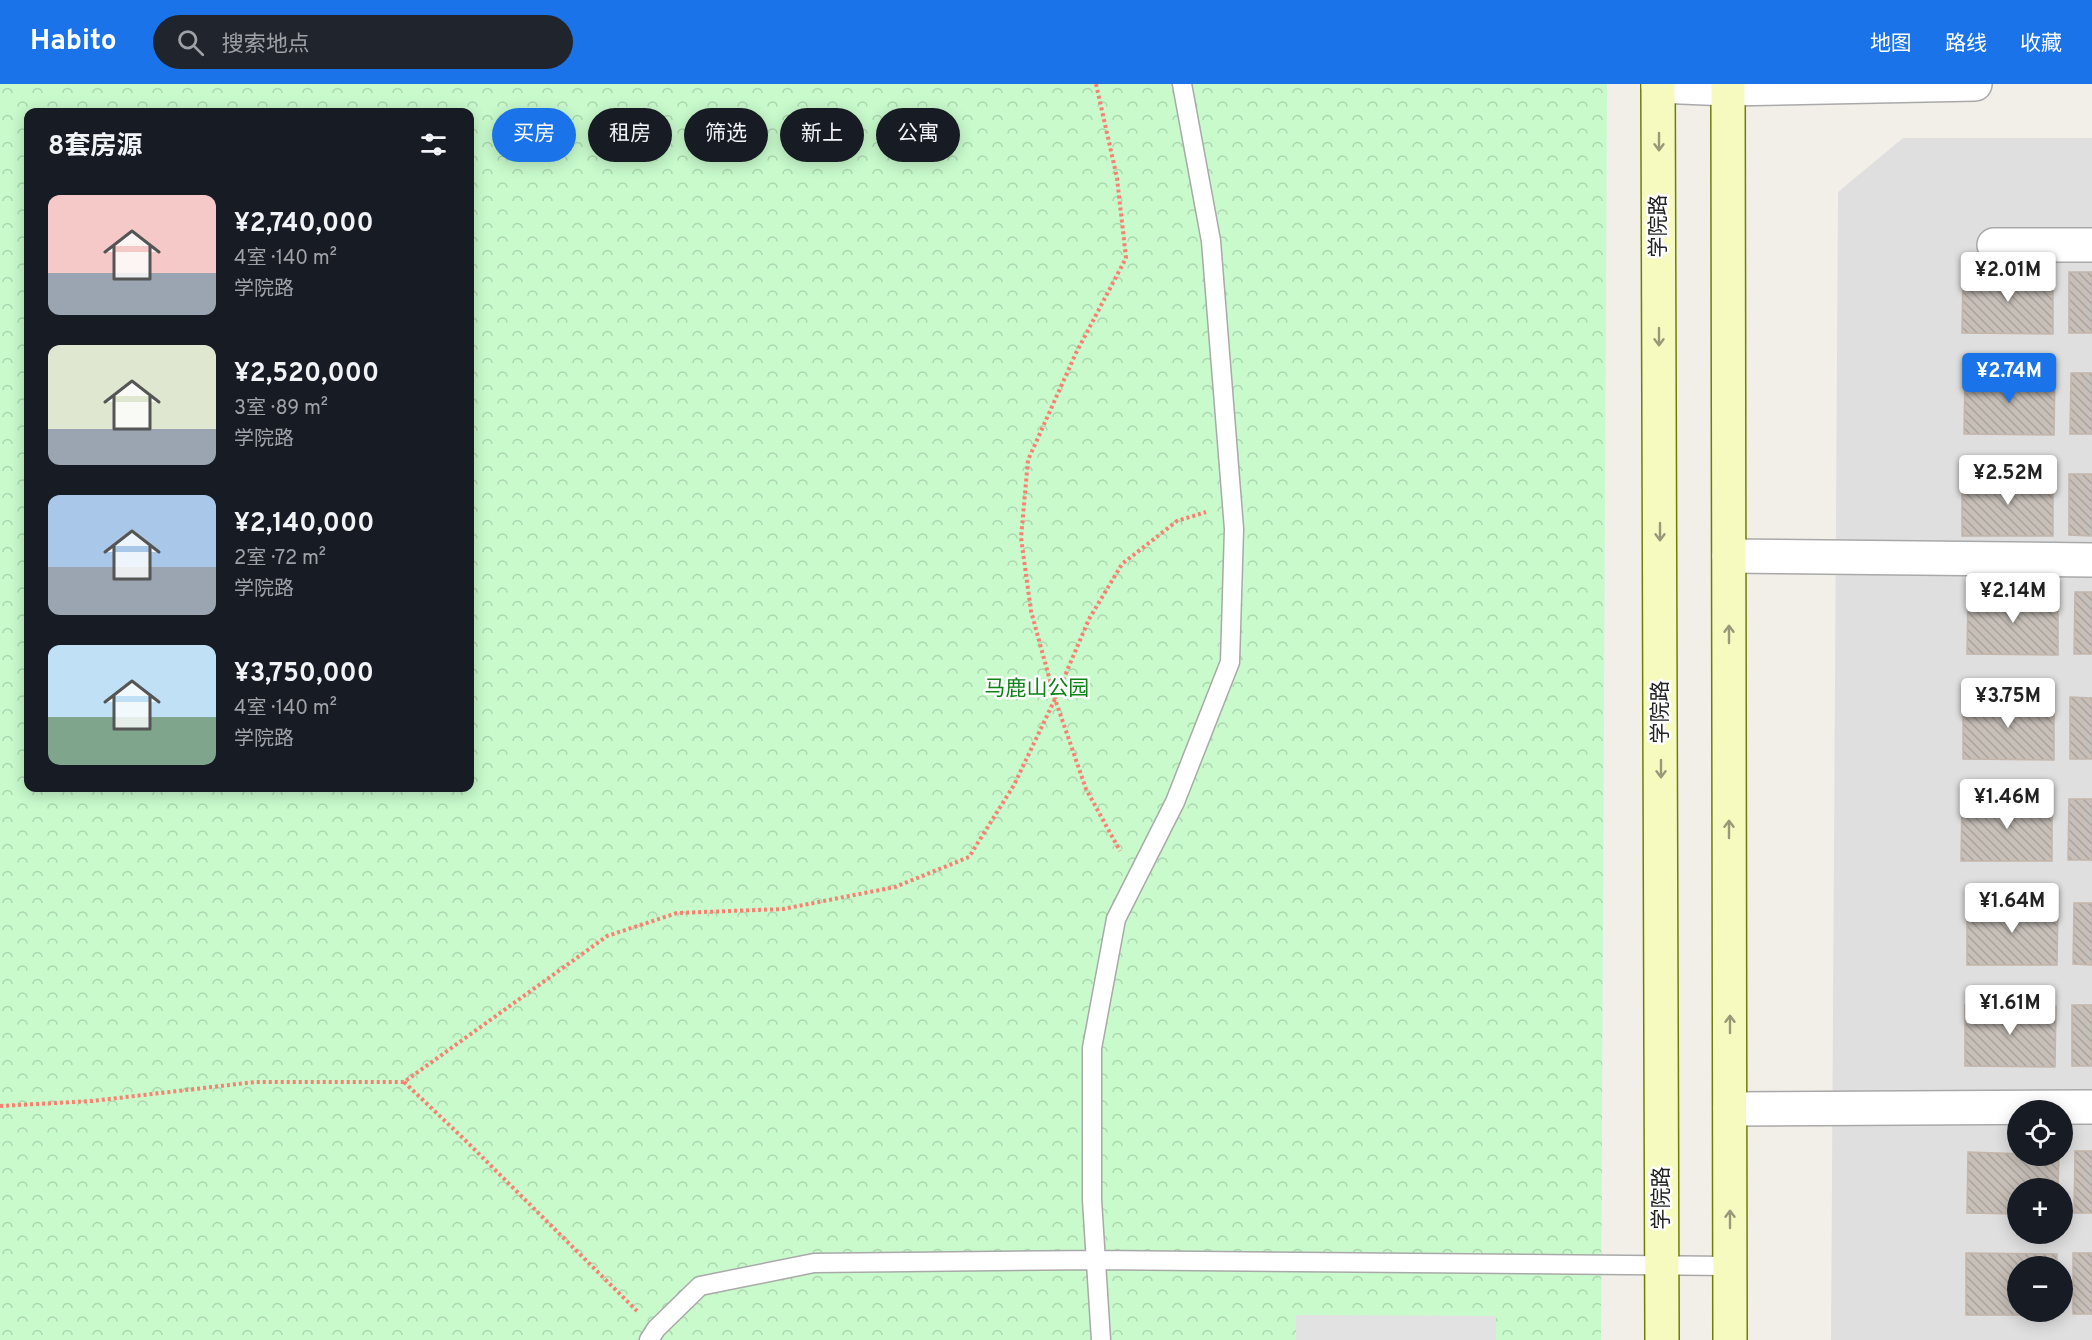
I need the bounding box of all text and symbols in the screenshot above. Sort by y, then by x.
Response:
search box [153,15,573,69]
text: Habito [30,24,117,60]
icon: search [174,26,207,59]
text: 地图 [1870,31,1912,58]
text: 路线 [1945,31,1987,58]
text: 收藏 [2020,31,2062,58]
text: 搜索地点 [222,32,310,59]
chip: 买房 [492,108,576,162]
chip: 租房 [588,108,672,162]
chip: 筛选 [684,108,768,162]
chip: 新上 [780,108,864,162]
chip: 公寓 [876,108,960,162]
icon: filters [417,128,450,161]
text: 8套房源 [48,131,142,164]
one-way arrow [1653,132,1665,152]
street label: 学院路 [1646,195,1673,258]
text: ¥2,740,000 [234,208,374,241]
icon: home [96,219,168,291]
text: 4室 · 140 m² [234,246,337,272]
pin: ¥2.01M [1959,252,2057,303]
text: ¥2.01M [1975,258,2041,284]
text: 学院路 [234,277,294,303]
one-way arrow [1653,327,1665,347]
pin: ¥2.74M [1960,353,2058,404]
text: ¥2,520,000 [234,358,379,391]
text: ¥2.74M [1976,359,2042,385]
icon: home [96,369,168,441]
text: 3室 · 89 m² [234,396,328,422]
text: 学院路 [234,427,294,453]
pin: ¥2.52M [1959,455,2057,506]
text: ¥2.52M [1973,461,2043,487]
text: ¥2,140,000 [234,508,374,541]
icon: home [96,519,168,591]
one-way arrow [1654,522,1666,542]
text: 2室 · 72 m² [234,546,326,572]
pin: ¥2.14M [1964,573,2062,624]
text: 学院路 [234,577,294,603]
text: ¥2.14M [1980,579,2046,605]
one-way arrow [1723,624,1735,644]
text: ¥3,750,000 [234,658,374,691]
icon: home [96,669,168,741]
park label: 马鹿山公园 [985,676,1090,703]
pin: ¥3.75M [1959,678,2057,729]
street label: 学院路 [1648,681,1675,744]
text: ¥3.75M [1975,684,2041,710]
text: 4室 · 140 m² [234,696,337,722]
text: 学院路 [234,727,294,753]
one-way arrow [1655,759,1667,779]
pin: ¥1.46M [1958,779,2056,830]
text: ¥1.46M [1974,785,2040,811]
one-way arrow [1723,819,1735,839]
pin: ¥1.64M [1963,883,2061,934]
text: ¥1.64M [1979,889,2045,915]
pin: ¥1.61M [1961,985,2059,1036]
text: ¥1.61M [1979,991,2041,1017]
one-way arrow [1724,1014,1736,1034]
map controls [2007,1100,2073,1322]
button: locate [2007,1100,2073,1166]
street label: 学院路 [1649,1167,1676,1230]
button: + [2007,1178,2073,1244]
one-way arrow [1724,1209,1736,1229]
button: − [2007,1256,2073,1322]

